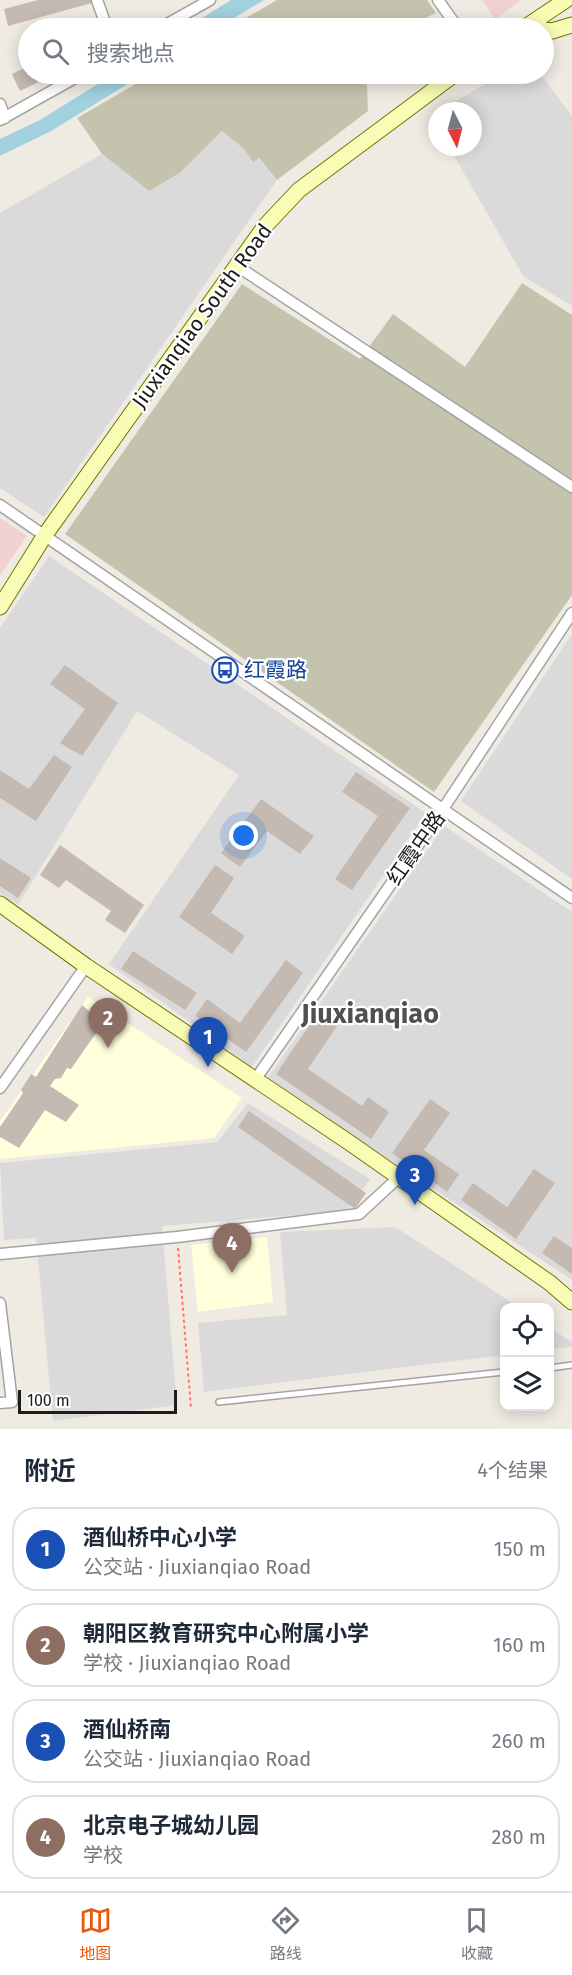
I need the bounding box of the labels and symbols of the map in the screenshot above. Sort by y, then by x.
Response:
north arrow [428,102,482,156]
street label: Jiuxianqiao South Road [126,219,278,413]
bus stop icon: 红霞路 [210,655,240,685]
place label: 红霞路 [244,657,307,683]
street label: 红霞中路 [381,806,451,890]
your location [229,821,258,850]
pin: 2 [88,998,128,1048]
district label: Jiuxianqiao [300,998,439,1030]
pin: 1 [188,1018,228,1067]
pin: 3 [396,1156,434,1205]
pin: 4 [212,1224,252,1273]
scale bar [18,1387,177,1414]

